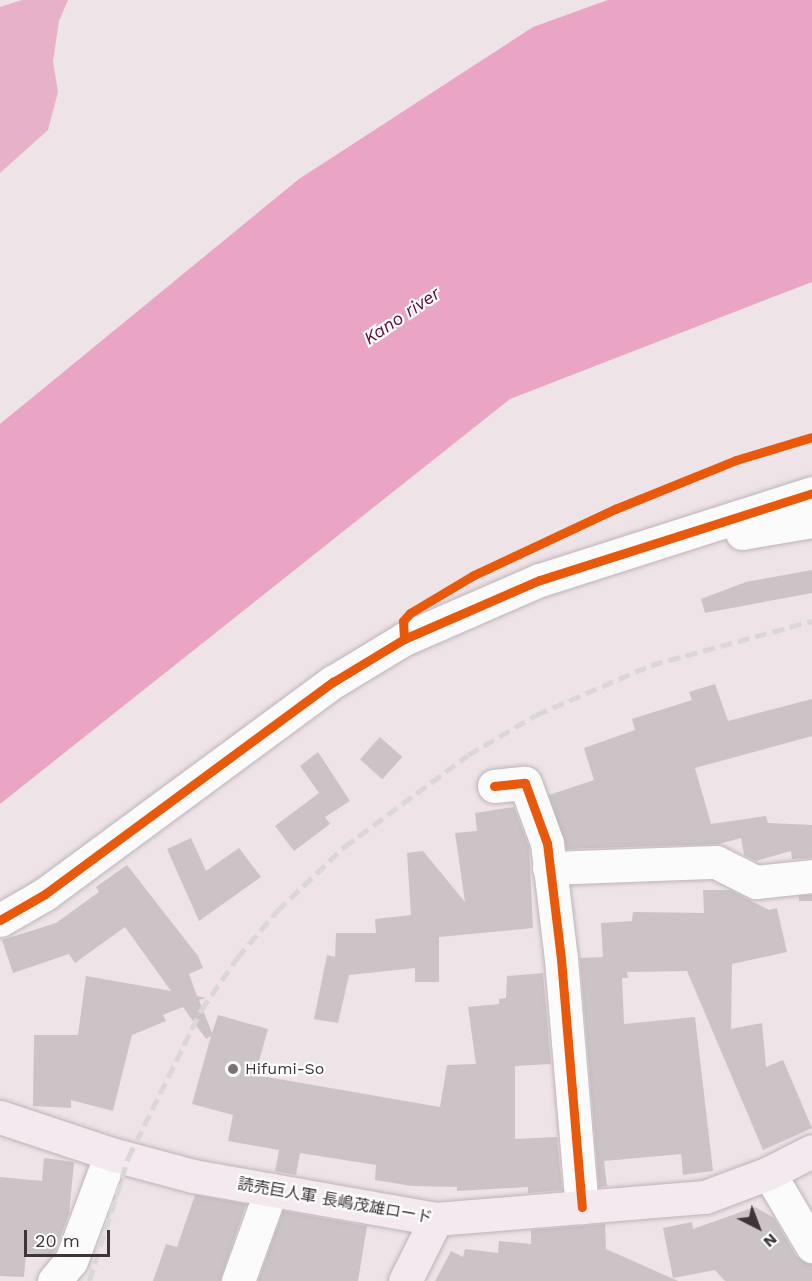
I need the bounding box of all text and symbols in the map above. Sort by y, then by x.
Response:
water label: Kano river [360,283,444,349]
place label: Hifumi-So [245,1059,324,1079]
marker: Hifumi-So [226,1062,240,1076]
street label: 読売巨人軍 長嶋茂雄ロード [236,1174,434,1228]
north arrow [728,1197,788,1257]
scale bar [27,1218,112,1256]
text: 20 m [35,1230,80,1251]
text: N [760,1230,781,1252]

